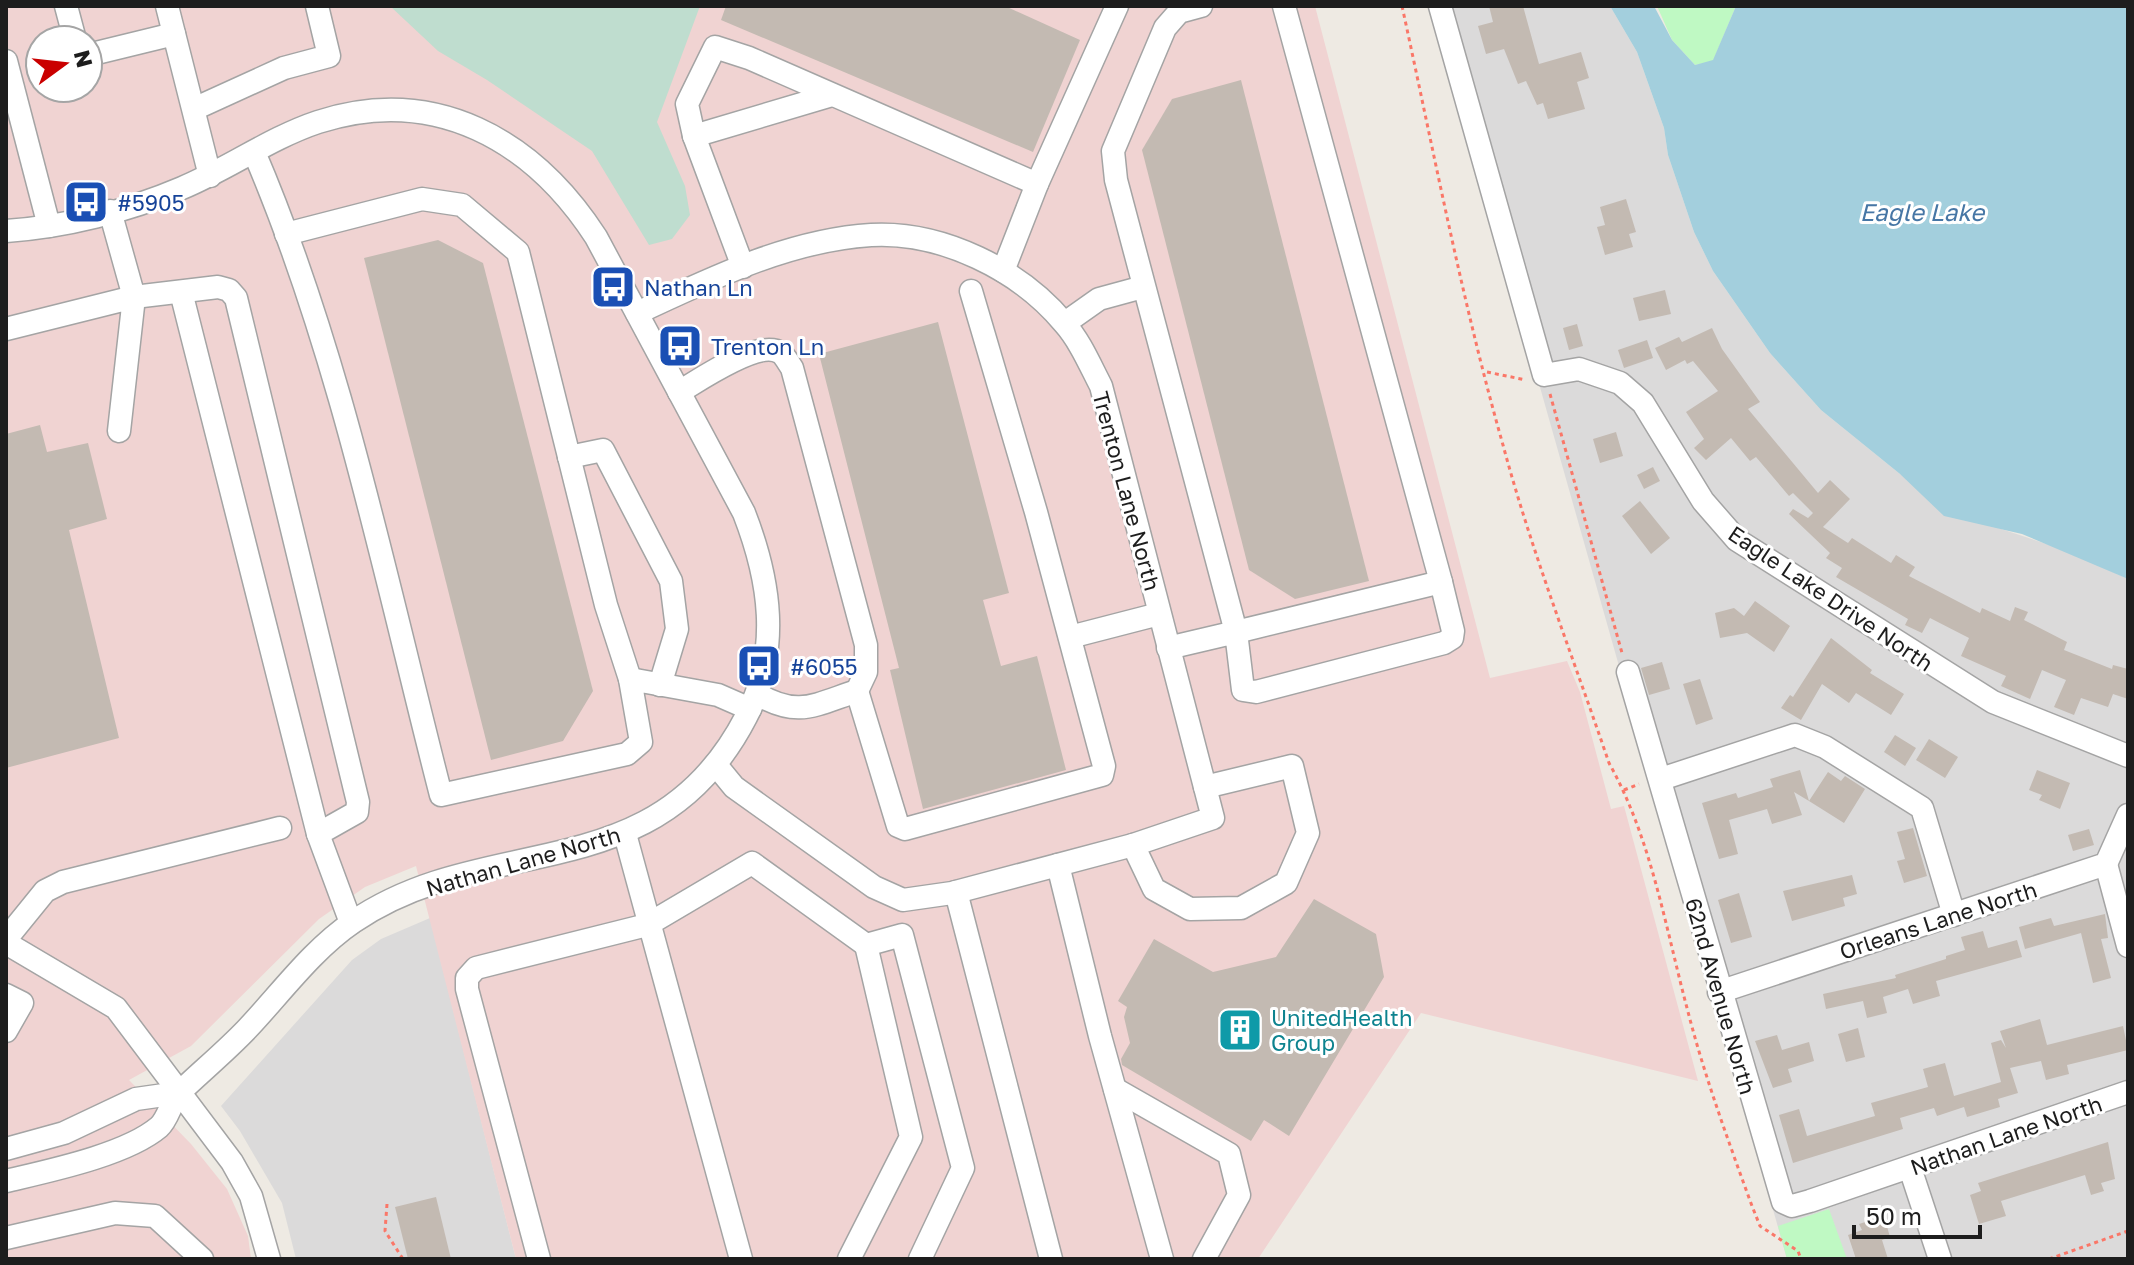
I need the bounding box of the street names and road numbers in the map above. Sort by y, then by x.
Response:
street label: Trenton Lane North [1087,388,1167,594]
street label: Eagle Lake Drive North [1724,519,1938,677]
street label: Nathan Lane North [423,820,623,902]
street label: Orleans Lane North [1836,875,2040,965]
street label: 62nd Avenue North [1680,895,1762,1097]
street label: Nathan Lane North [1907,1090,2105,1180]

